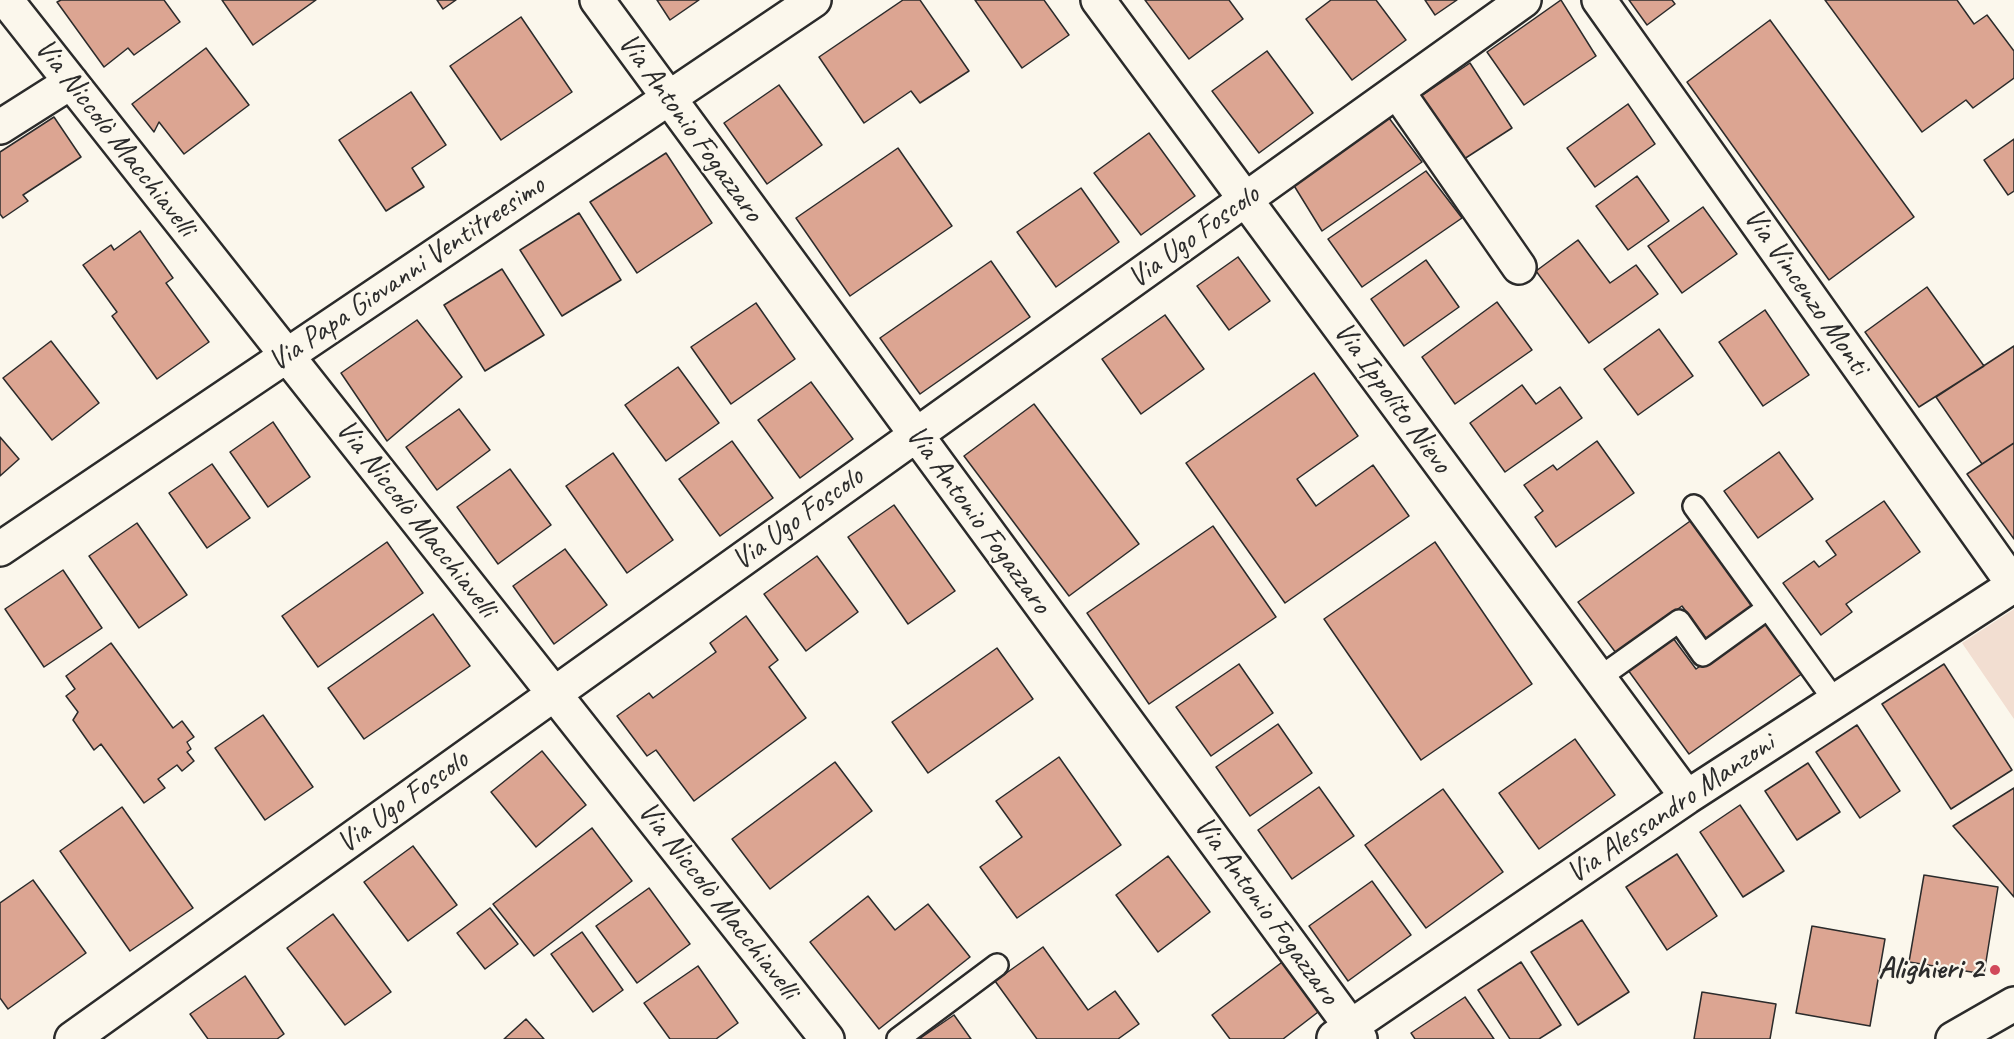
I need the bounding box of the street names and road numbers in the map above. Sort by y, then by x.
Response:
street label: Via Antonio Fogazzaro [610,27,770,229]
street label: Via Niccolò Macchiavelli [27,32,203,244]
street label: Via Papa Giovanni Ventitreesimo [262,168,552,380]
street label: Via Ugo Foscolo [1121,177,1267,297]
street label: Via Vincenzo Monti [1735,202,1877,382]
street label: Via Ippolito Nievo [1325,315,1459,481]
street label: Via Niccolò Macchiavelli [328,413,504,625]
street label: Via Antonio Fogazzaro [898,419,1058,621]
street label: Via Ugo Foscolo [725,459,871,579]
street label: Via Alessandro Manzoni [1560,726,1782,892]
street label: Via Ugo Foscolo [330,742,476,862]
street label: Via Niccolò Macchiavelli [630,795,806,1007]
street label: Via Antonio Fogazzaro [1186,810,1346,1012]

